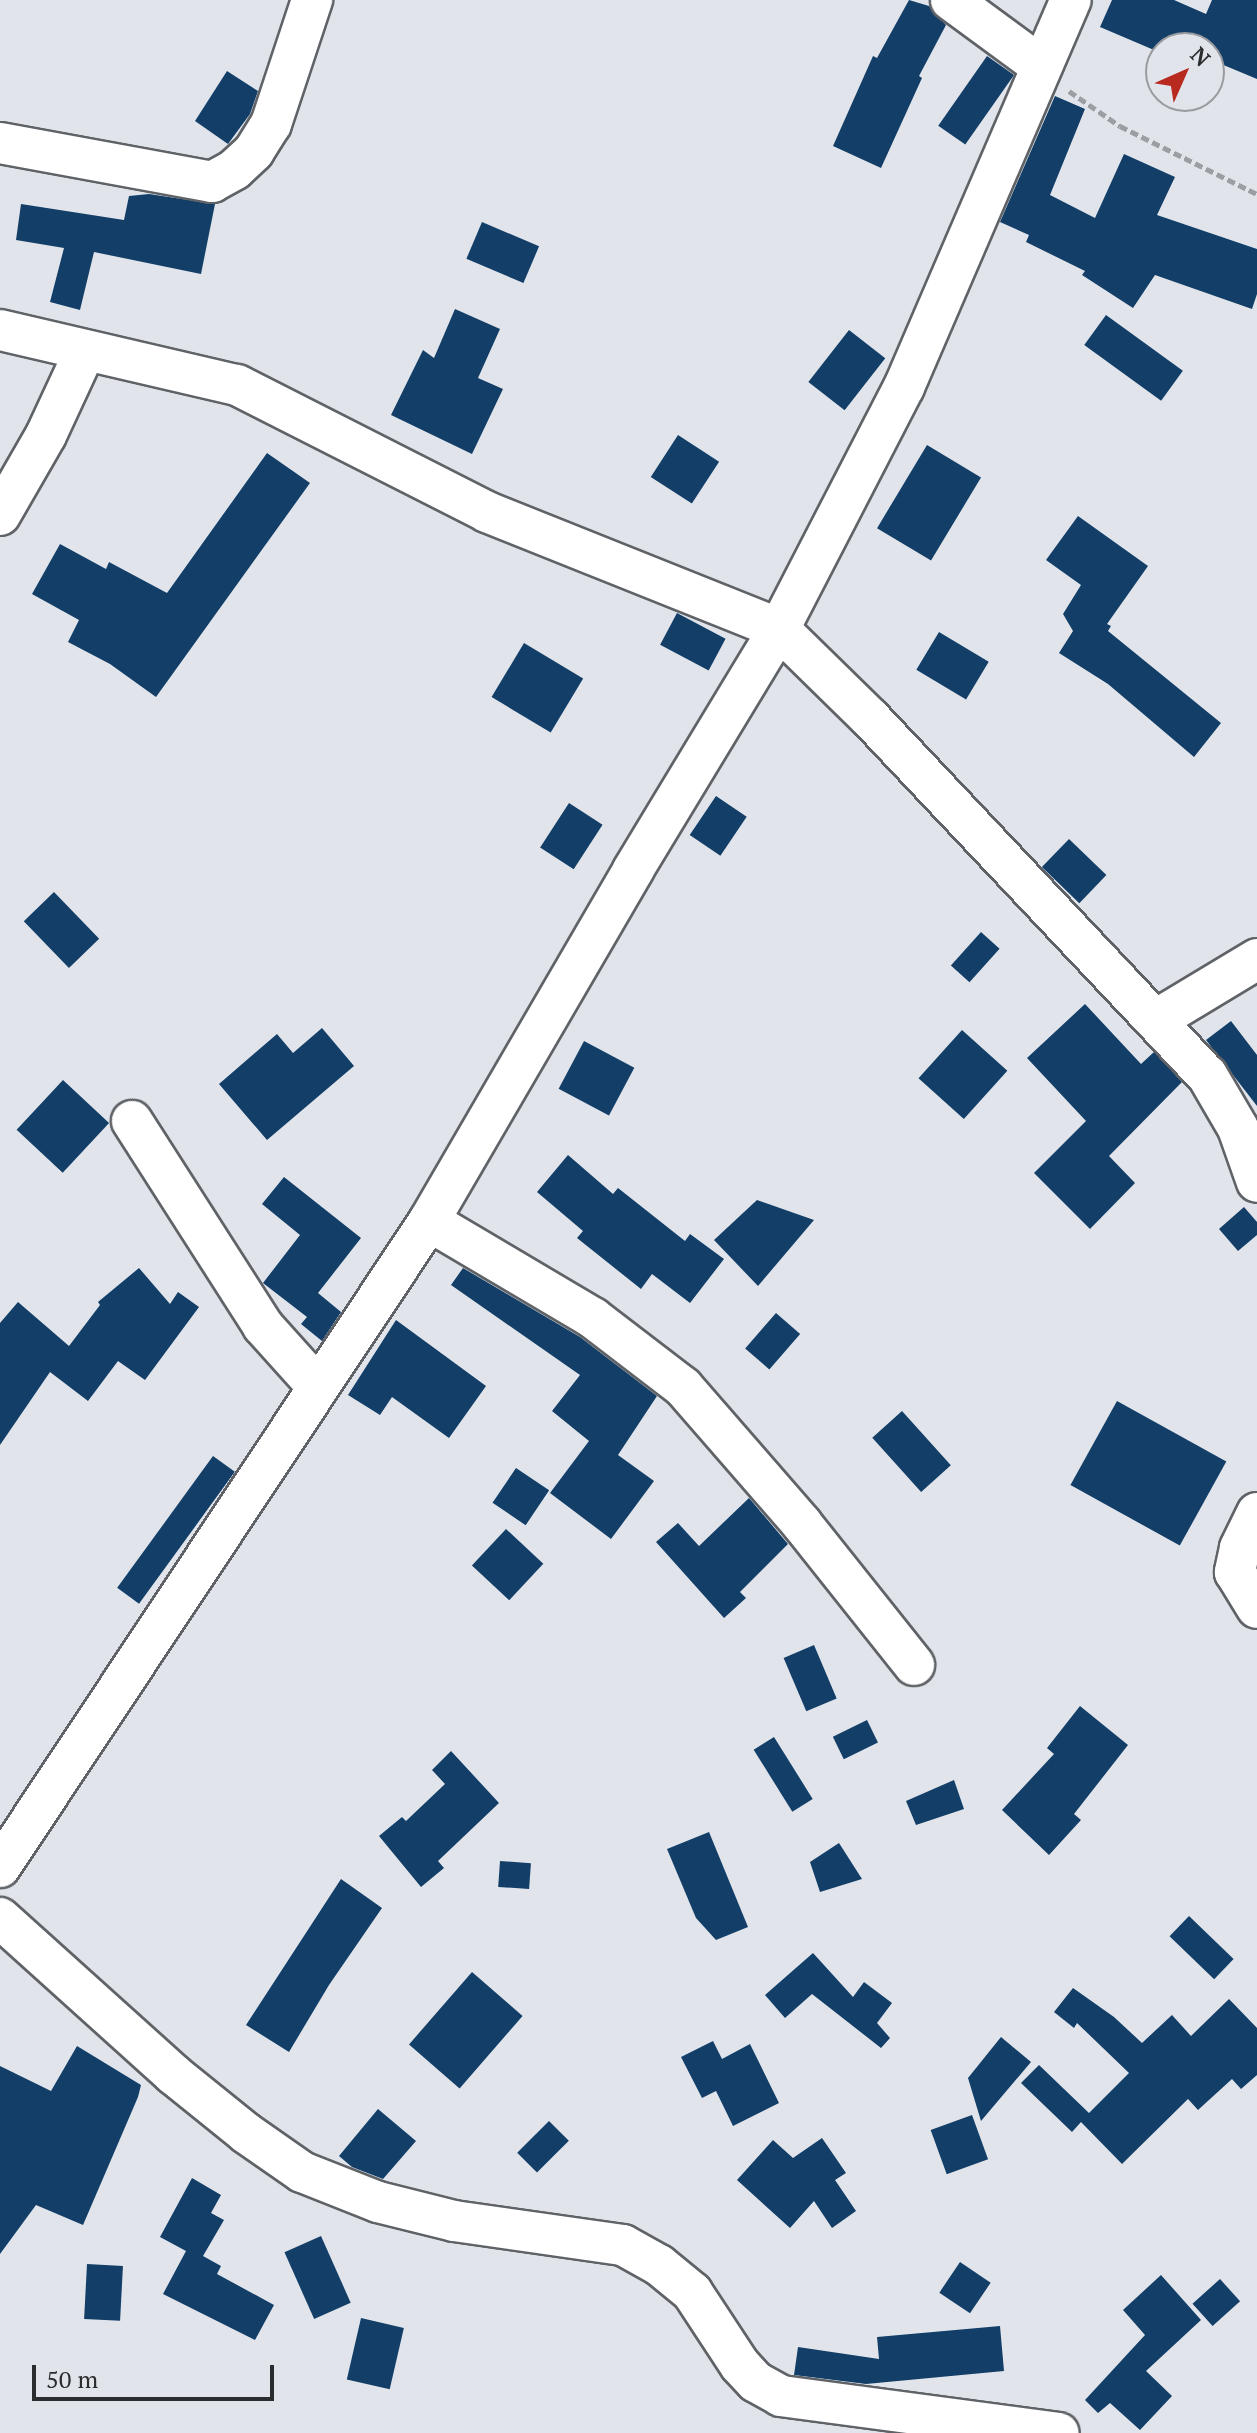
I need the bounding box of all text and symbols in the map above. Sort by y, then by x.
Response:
north arrow [1145,32,1225,112]
text: N [1185,40,1217,72]
scale bar [36,2349,278,2399]
text: 50 m [46,2363,98,2395]

